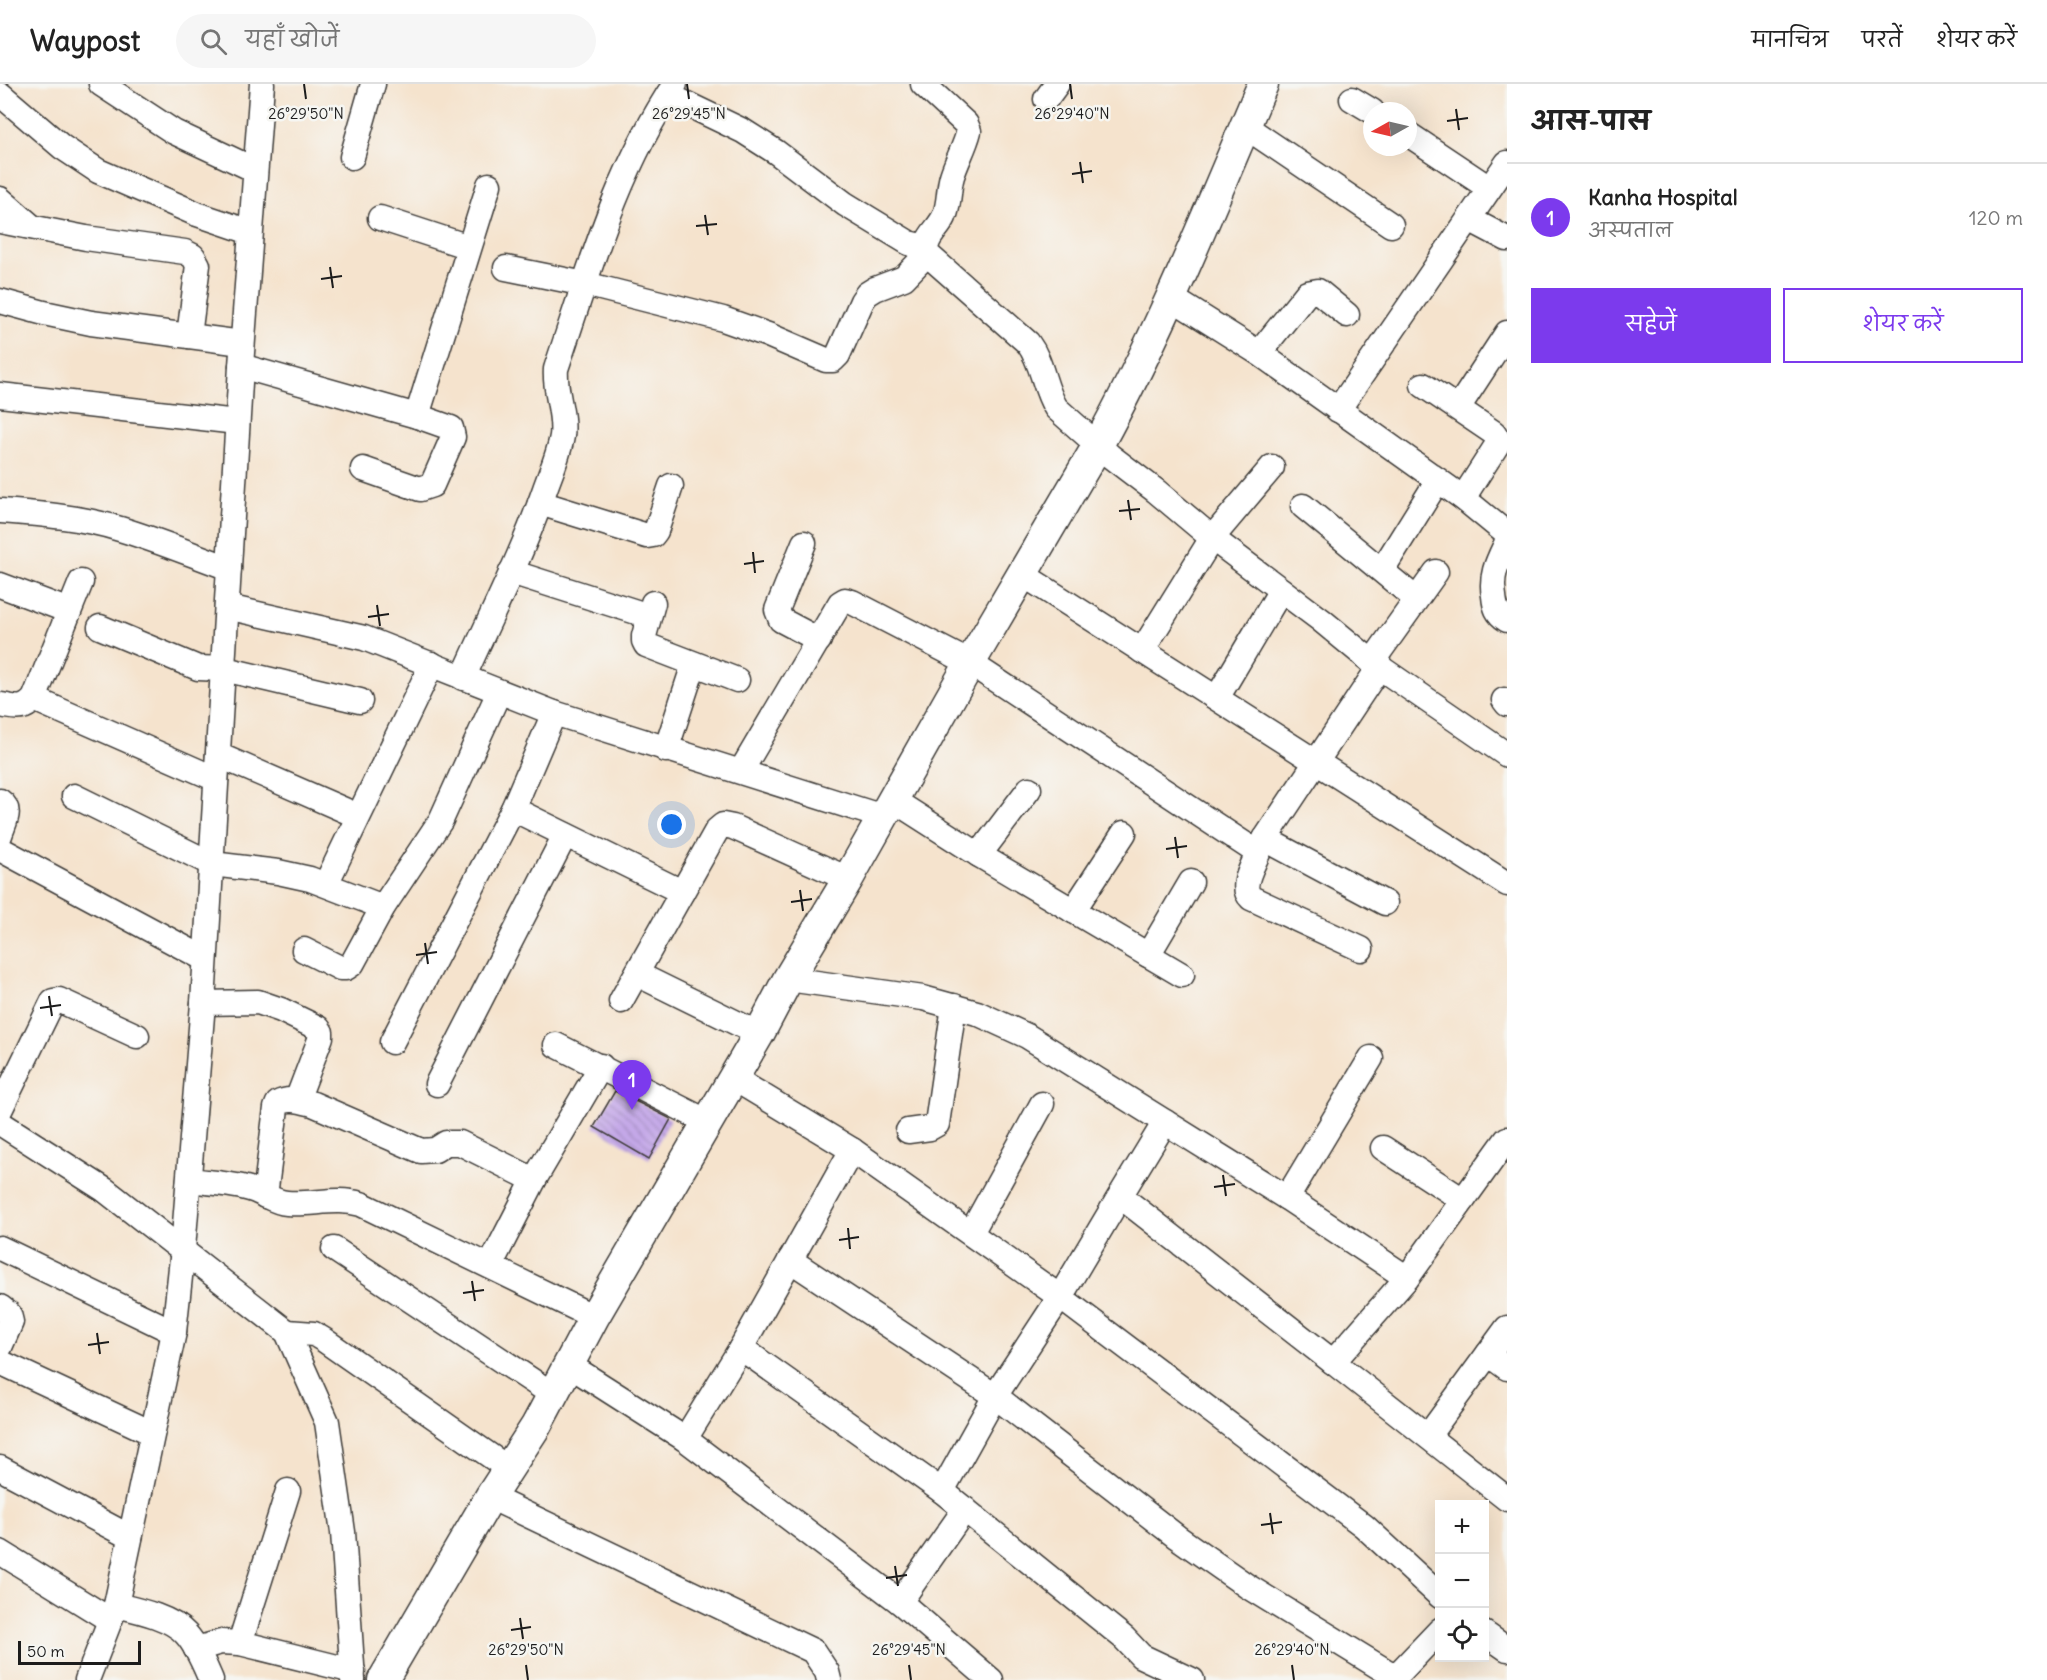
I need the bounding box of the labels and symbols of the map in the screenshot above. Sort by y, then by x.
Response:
north arrow [1363,102,1417,156]
text: 26°29'50"N [268,104,344,123]
text: 26°29'45"N [652,104,726,123]
text: 26°29'40"N [1034,104,1110,123]
your location [657,810,686,839]
pin: 1 [612,1060,652,1110]
scale bar [18,1638,141,1666]
text: 26°29'50"N [488,1640,564,1659]
text: 26°29'45"N [872,1640,946,1659]
text: 26°29'40"N [1254,1640,1330,1659]

